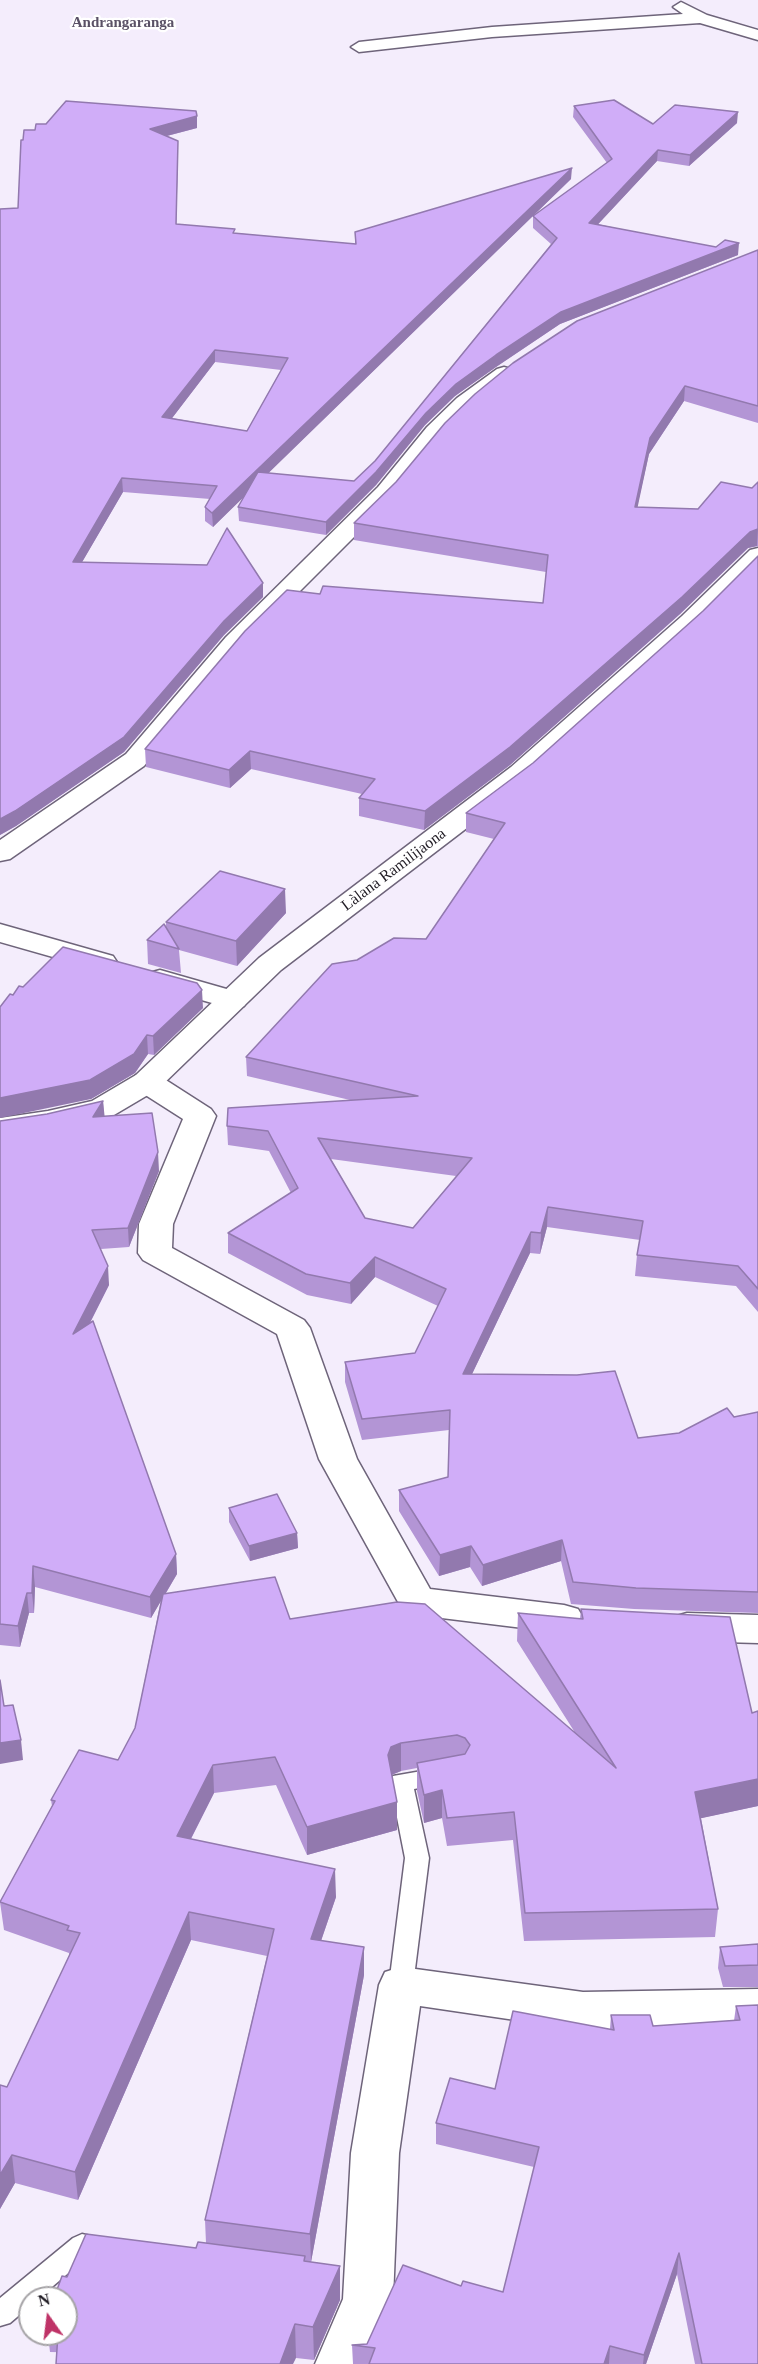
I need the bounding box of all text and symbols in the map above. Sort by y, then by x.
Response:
district label: Andrangaranga [72,14,174,32]
street label: Làlana Ramilijaona [338,825,450,915]
north arrow [18,2286,78,2346]
text: N [36,2290,52,2310]

